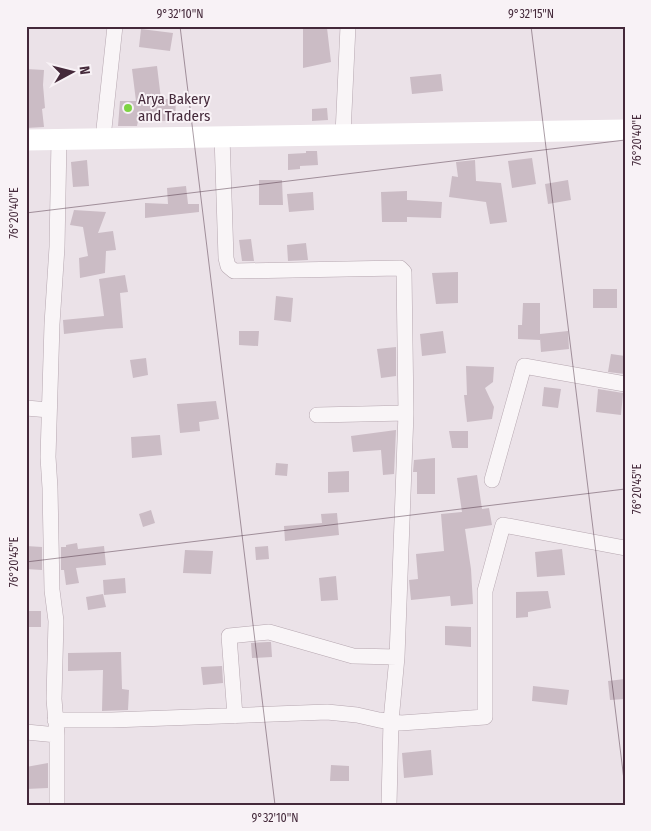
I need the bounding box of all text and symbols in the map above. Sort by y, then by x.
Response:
text: 9°32'10"N [156,7,204,21]
text: 9°32'15"N [508,7,554,21]
north arrow [48,48,98,98]
text: N [75,65,93,76]
place label: Arya Bakery and Traders [138,90,211,125]
marker: Arya Bakery and Traders [122,102,134,114]
text: 76°20'40"E [630,114,644,166]
text: 76°20'40"E [7,187,21,239]
text: 76°20'45"E [630,463,644,514]
text: 76°20'45"E [7,536,21,587]
text: 9°32'10"N [251,811,299,825]

